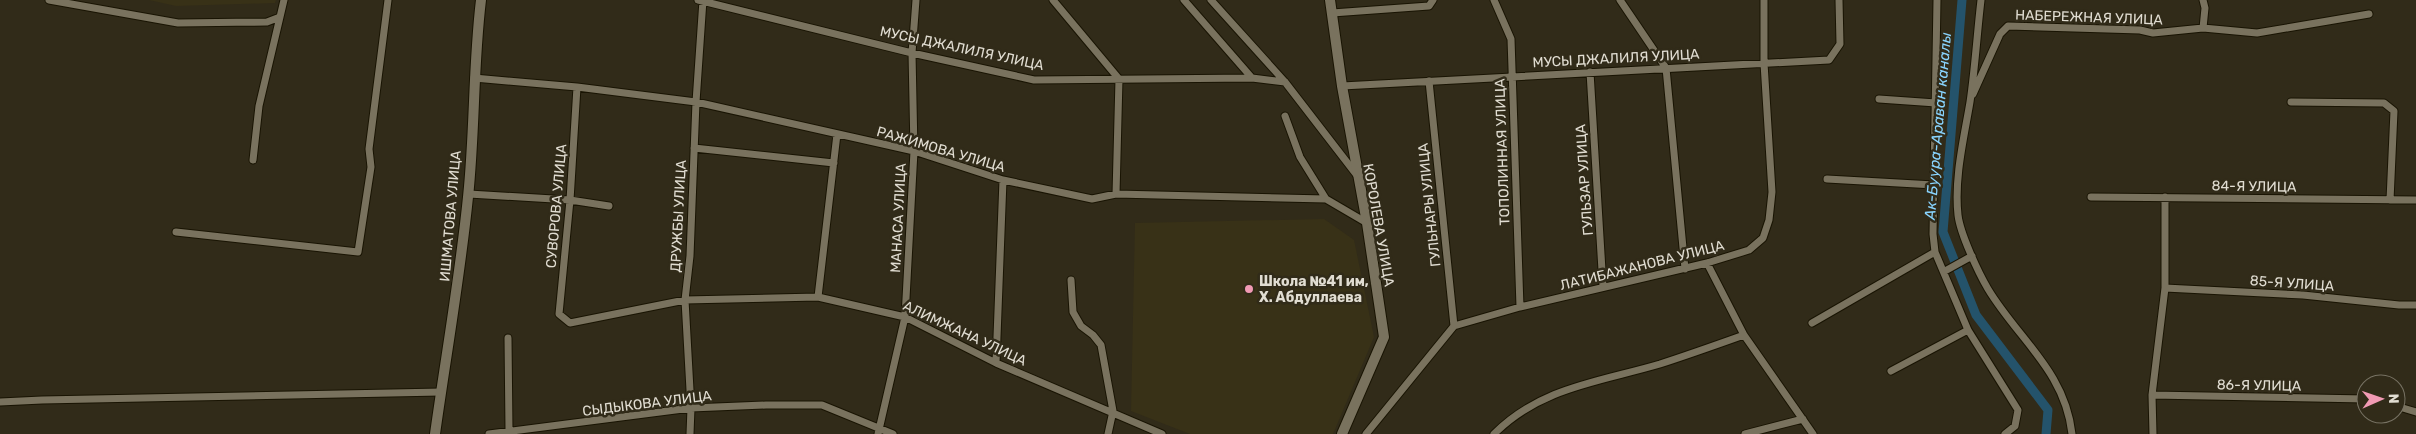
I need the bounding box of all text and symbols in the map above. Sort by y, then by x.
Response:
street label: НАБЕРЕЖНАЯ УЛИЦА [2015,6,2164,29]
street label: МУСЫ ДЖАЛИЛЯ УЛИЦА [878,23,1046,74]
water label: Ак-Буура-Араван каналы [1921,31,1955,221]
street label: МУСЫ ДЖАЛИЛЯ УЛИЦА [1532,46,1701,71]
street label: ТОПОЛИННАЯ УЛИЦА [1491,78,1514,226]
street label: РАЖИМОВА УЛИЦА [875,123,1008,176]
street label: ГУЛЬЗАР УЛИЦА [1572,123,1597,236]
street label: ГУЛЬНАРЫ УЛИЦА [1414,142,1444,268]
street label: СУВОРОВА УЛИЦА [543,143,570,269]
street label: ИШМАТОВА УЛИЦА [436,149,465,282]
street label: ДРУЖБЫ УЛИЦА [667,159,690,273]
street label: МАНАСА УЛИЦА [887,162,910,273]
street label: КОРОЛЕВА УЛИЦА [1359,162,1398,288]
street label: 84-Я УЛИЦА [2211,177,2297,196]
street label: ЛАТИБАЖАНОВА УЛИЦА [1558,237,1727,294]
street label: 85-Я УЛИЦА [2249,272,2335,295]
place label: Школа №41 им, Х. Абдуллаева [1259,273,1369,306]
marker: Школа №41 им, Х. Абдуллаева [1243,283,1255,295]
street label: АЛИМЖАНА УЛИЦА [900,297,1030,370]
north arrow [2356,374,2406,424]
street label: 86-Я УЛИЦА [2217,376,2302,395]
street label: СЫДЫКОВА УЛИЦА [581,387,713,420]
text: N [2385,393,2402,404]

